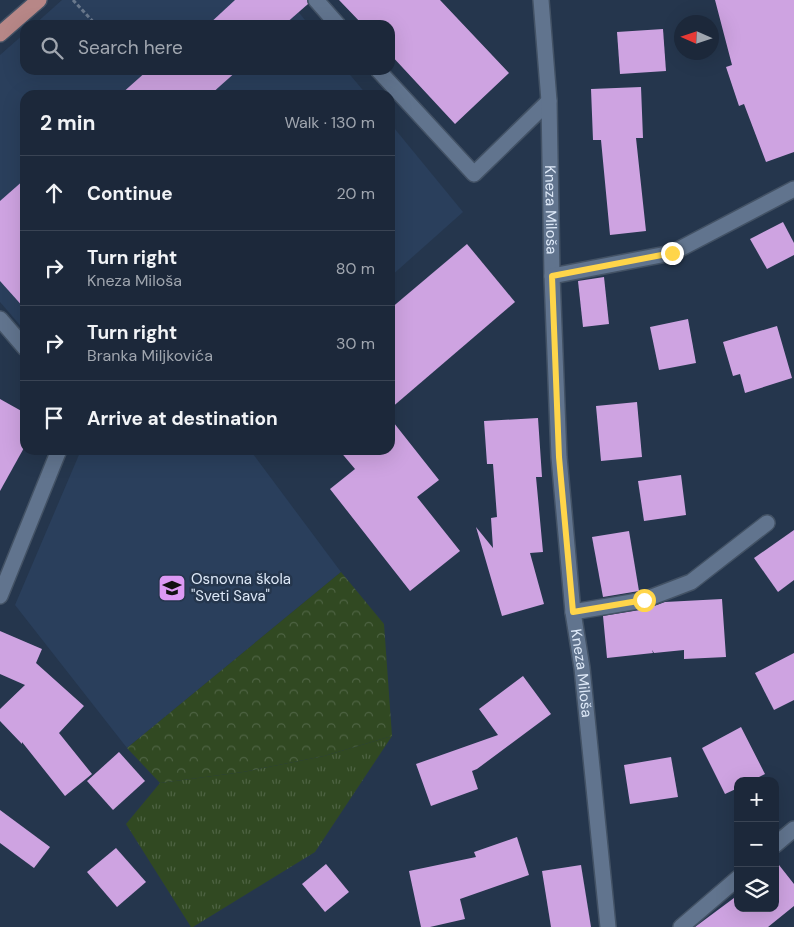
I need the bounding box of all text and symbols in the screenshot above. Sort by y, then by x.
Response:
north arrow [674,15,719,60]
search box [20,20,395,75]
icon: search [38,34,66,62]
text: Search here [78,35,183,60]
text: 2 min [40,109,96,137]
text: Walk · 130 m [284,112,375,133]
street label: Kneza Miloša [540,165,562,254]
icon: ahead [40,179,68,207]
text: Continue [87,181,173,206]
text: 20 m [336,183,375,204]
route end [661,242,684,265]
text: Turn right [87,245,177,270]
icon: right [40,254,68,282]
text: 80 m [336,258,375,279]
text: Kneza Miloša [87,270,182,291]
text: Turn right [87,320,177,345]
icon: right [40,329,68,357]
text: 30 m [336,333,375,354]
text: Branka Miljkovića [87,345,213,366]
icon: arrive [40,404,68,432]
text: Arrive at destination [87,406,278,431]
place label: Osnovna škola "Sveti Sava" [191,569,291,606]
school or university icon: Osnovna škola "Sveti Sava" [157,573,187,603]
route start [633,589,656,612]
street label: Kneza Miloša [566,627,597,719]
map controls [734,777,779,912]
button: + [734,777,779,822]
button: − [734,822,779,867]
button: layers [734,867,779,912]

